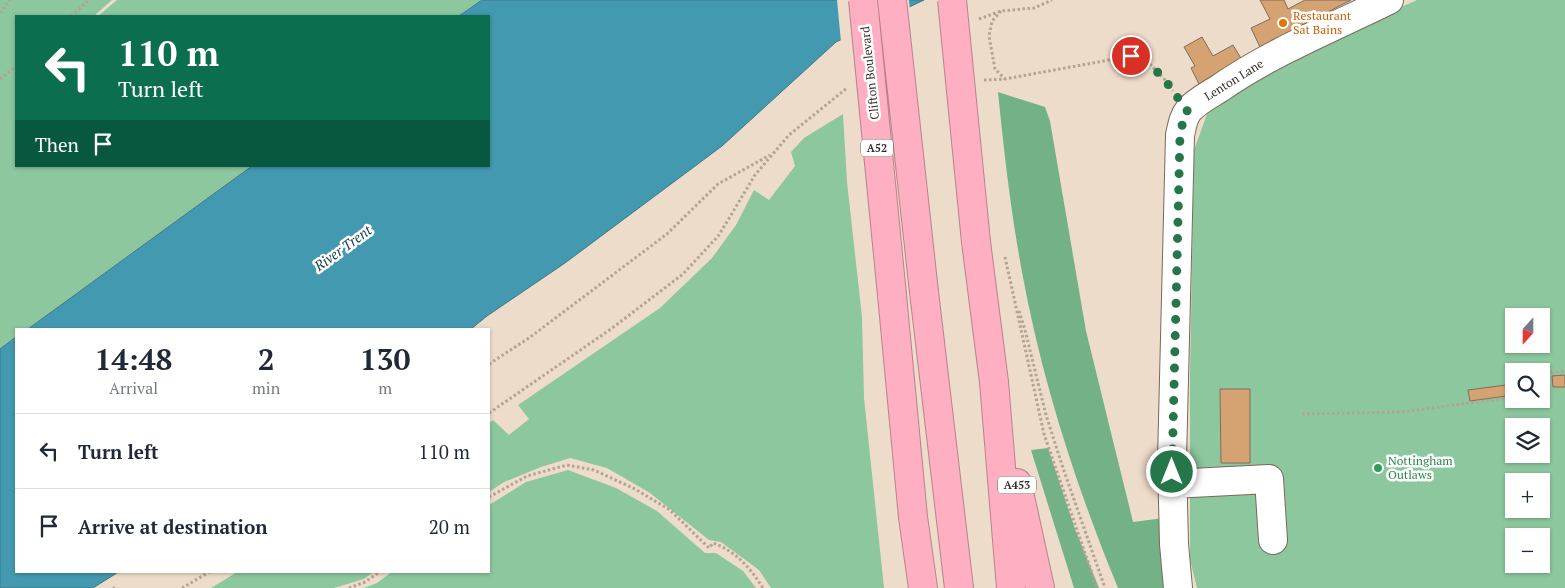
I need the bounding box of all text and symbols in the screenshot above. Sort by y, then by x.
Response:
place label: Restaurant Sat Bains [1293,8,1352,37]
marker: Restaurant Sat Bains [1277,17,1289,29]
street label: Clifton Boulevard [857,25,882,120]
text: 110 m [118,30,219,76]
icon: left [35,35,100,100]
pin [1110,35,1152,77]
icon: arrive [1117,42,1145,70]
street label: Lenton Lane [1201,56,1266,104]
text: Turn left [118,74,204,103]
icon: arrive [89,130,117,158]
text: Then [35,132,79,157]
road number: A52 [861,140,893,156]
water label: River Trent [309,220,375,275]
north arrow [1505,308,1550,352]
map controls [1505,308,1550,573]
text: 14:48 [94,339,173,379]
text: 2 [258,339,275,379]
text: 130 [360,339,411,379]
button: search [1505,363,1550,408]
text: Arrival [109,377,158,399]
text: min [252,377,280,399]
text: m [378,377,392,399]
button: layers [1505,418,1550,463]
icon: left [35,437,63,465]
text: Turn left [78,439,159,464]
text: 110 m [419,439,470,464]
position arrow [1145,445,1197,497]
place label: Nottingham Outlaws [1388,453,1453,482]
marker: Nottingham Outlaws [1372,462,1384,474]
button: + [1505,473,1550,518]
road number: A453 [998,476,1036,494]
icon: arrive [35,512,63,540]
text: Arrive at destination [78,514,267,539]
text: 20 m [429,514,470,539]
button: − [1505,528,1550,573]

